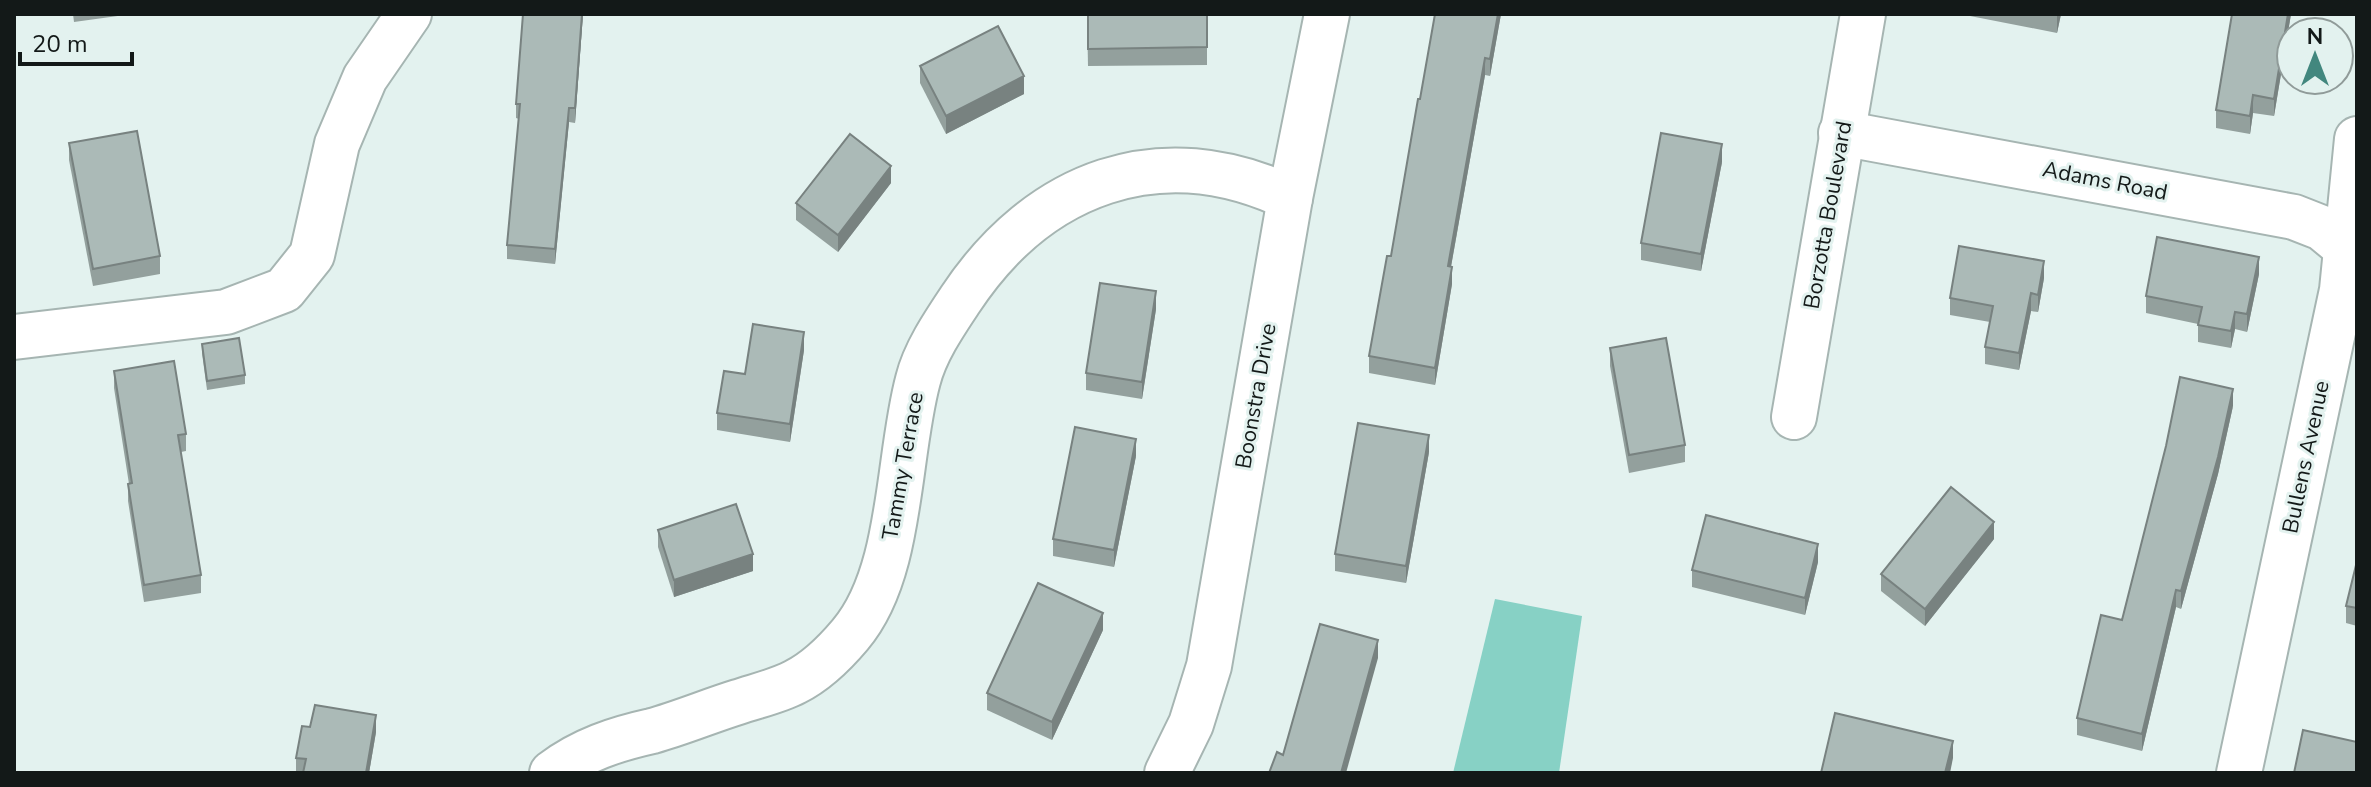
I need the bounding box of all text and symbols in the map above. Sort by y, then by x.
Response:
scale bar [20,16,132,66]
north arrow [2275,16,2355,96]
text: N [2307,22,2323,52]
text: 20 m [32,28,88,60]
street label: Borzotta Boulevard [1797,119,1859,311]
street label: Adams Road [2040,154,2170,208]
street label: Boonstra Drive [1228,321,1284,471]
street label: Bullens Avenue [2275,378,2337,536]
street label: Tammy Terrace [875,390,931,542]

